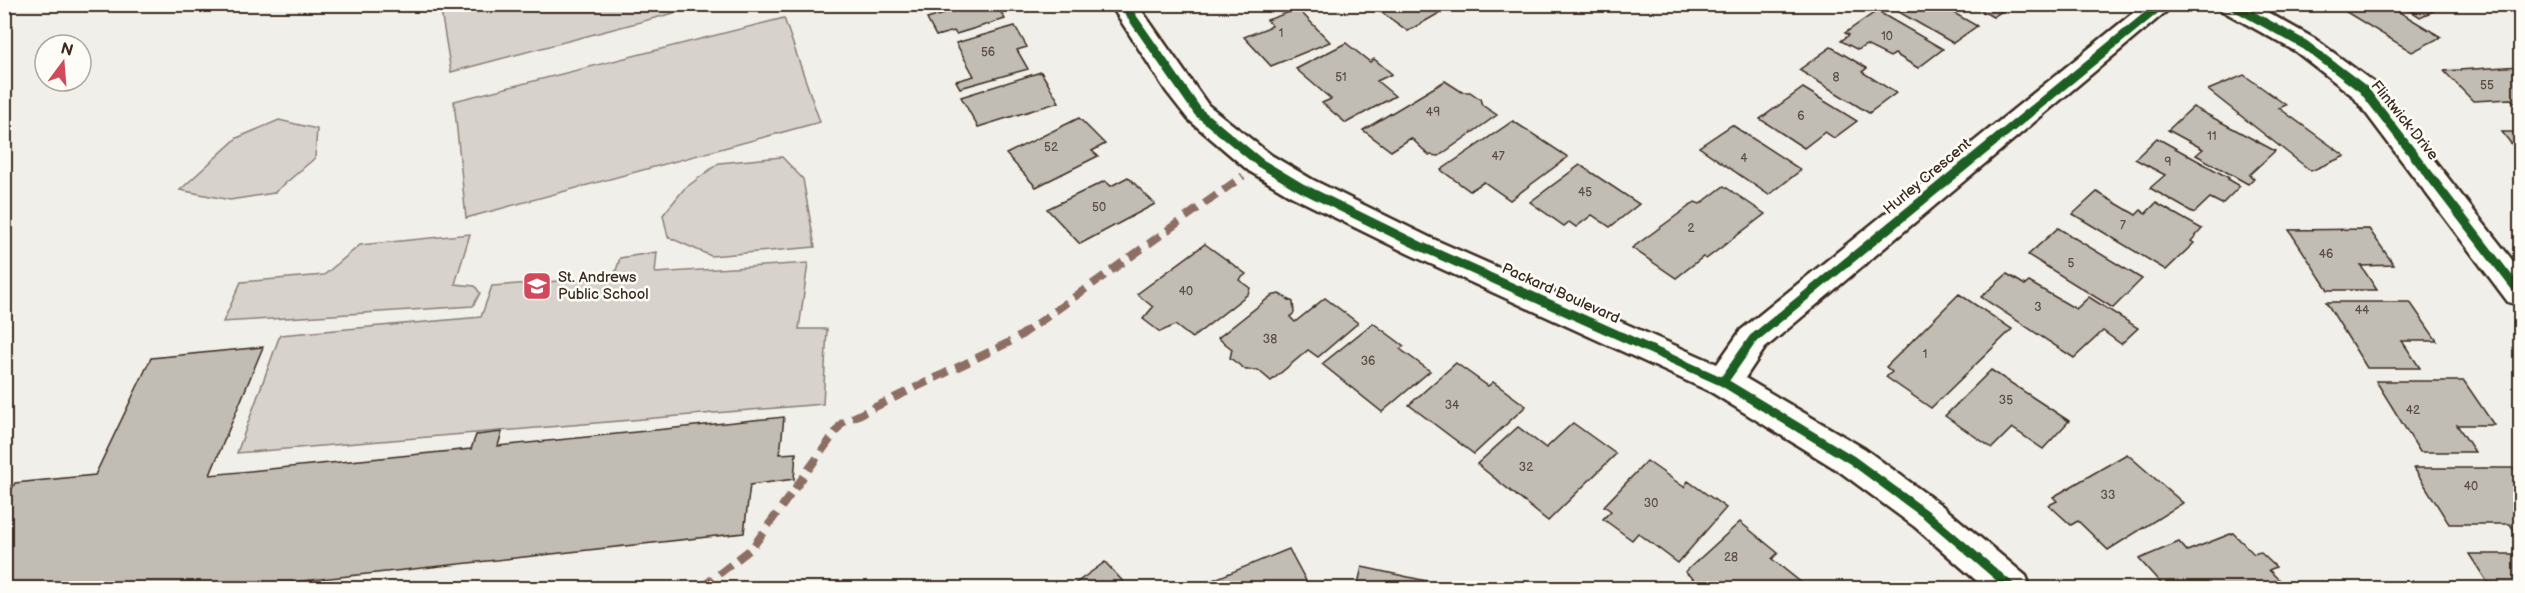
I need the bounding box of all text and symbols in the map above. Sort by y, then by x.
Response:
house number: 1 [1279,26,1283,41]
house number: 10 [1881,29,1893,44]
north arrow [33,33,93,93]
text: N [58,39,75,61]
house number: 56 [981,45,995,60]
house number: 51 [1335,70,1347,85]
house number: 8 [1833,70,1840,85]
street label: Flintwick Drive [2367,77,2443,164]
house number: 55 [2480,78,2494,93]
house number: 49 [1426,105,1440,120]
house number: 6 [1797,109,1805,124]
house number: 11 [2207,129,2217,144]
street label: Hurley Crescent [1880,134,1975,219]
house number: 52 [1044,140,1058,155]
house number: 47 [1491,149,1505,164]
house number: 4 [1740,151,1748,166]
house number: 9 [2165,155,2172,170]
house number: 45 [1578,185,1592,200]
house number: 50 [1092,200,1106,215]
house number: 7 [2120,218,2126,233]
house number: 2 [1687,221,1695,236]
house number: 46 [2319,247,2333,262]
house number: 5 [2068,256,2075,271]
street label: Packard Boulevard [1499,259,1623,328]
place label: St. Andrews Public School [558,268,649,304]
school or university icon: St. Andrews Public School [521,270,553,302]
house number: 40 [1179,284,1193,299]
house number: 3 [2034,300,2042,315]
house number: 44 [2355,303,2370,318]
house number: 38 [1263,332,1277,347]
house number: 1 [1923,347,1927,362]
house number: 36 [1361,354,1375,369]
house number: 35 [1999,393,2013,408]
house number: 34 [1445,398,1460,413]
house number: 42 [2406,403,2420,418]
house number: 32 [1519,460,1533,475]
house number: 40 [2464,479,2478,494]
house number: 33 [2101,488,2115,503]
house number: 30 [1644,496,1658,511]
house number: 28 [1724,550,1738,565]

